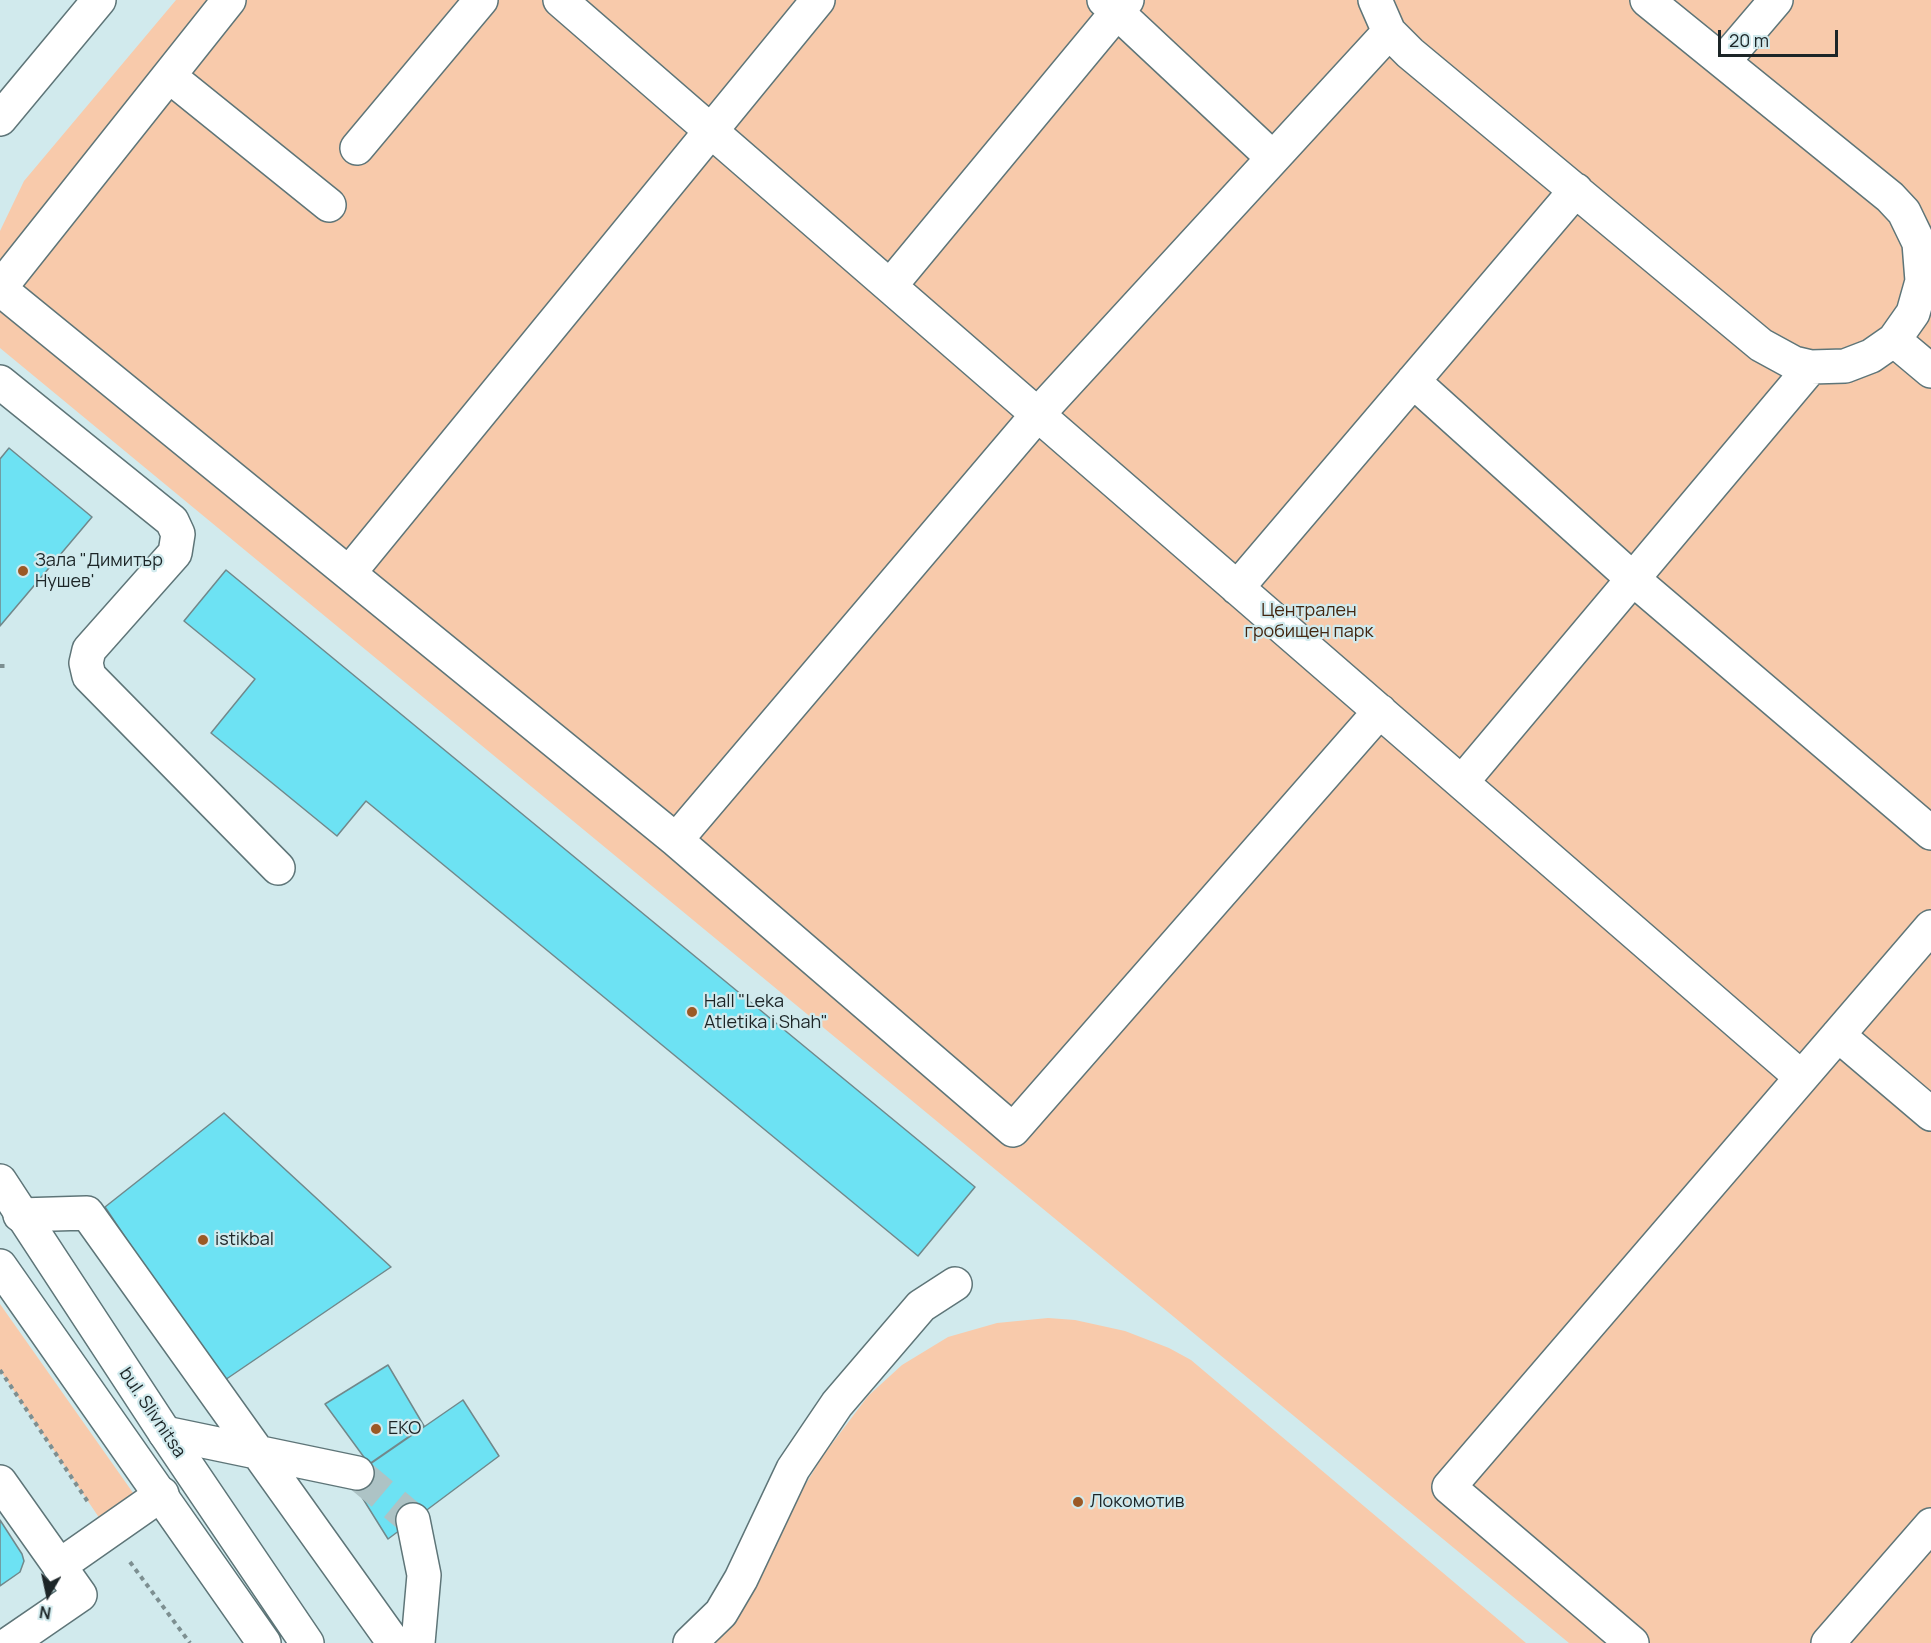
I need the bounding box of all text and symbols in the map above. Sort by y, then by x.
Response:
scale bar [1721,18,1841,56]
text: 20 m [1729,28,1769,52]
place label: Зала "Димитър Нушев' [35,550,163,592]
marker: Зала "Димитър Нушев' [16,564,30,578]
park label: Централен гробищен парк [1245,600,1373,642]
place label: Hall "Leka Atletika i Shah" [704,991,828,1034]
marker: Hall "Leka Atletika i Shah" [685,1005,699,1019]
place label: istikbal [215,1229,274,1251]
marker: istikbal [196,1233,210,1247]
street label: bul. Slivnitsa [114,1364,190,1462]
place label: EKO [388,1418,421,1440]
marker: EKO [369,1422,383,1436]
place label: Локомотив [1090,1491,1184,1513]
marker: Локомотив [1071,1495,1085,1509]
north arrow [18,1565,78,1625]
text: N [38,1601,53,1625]

